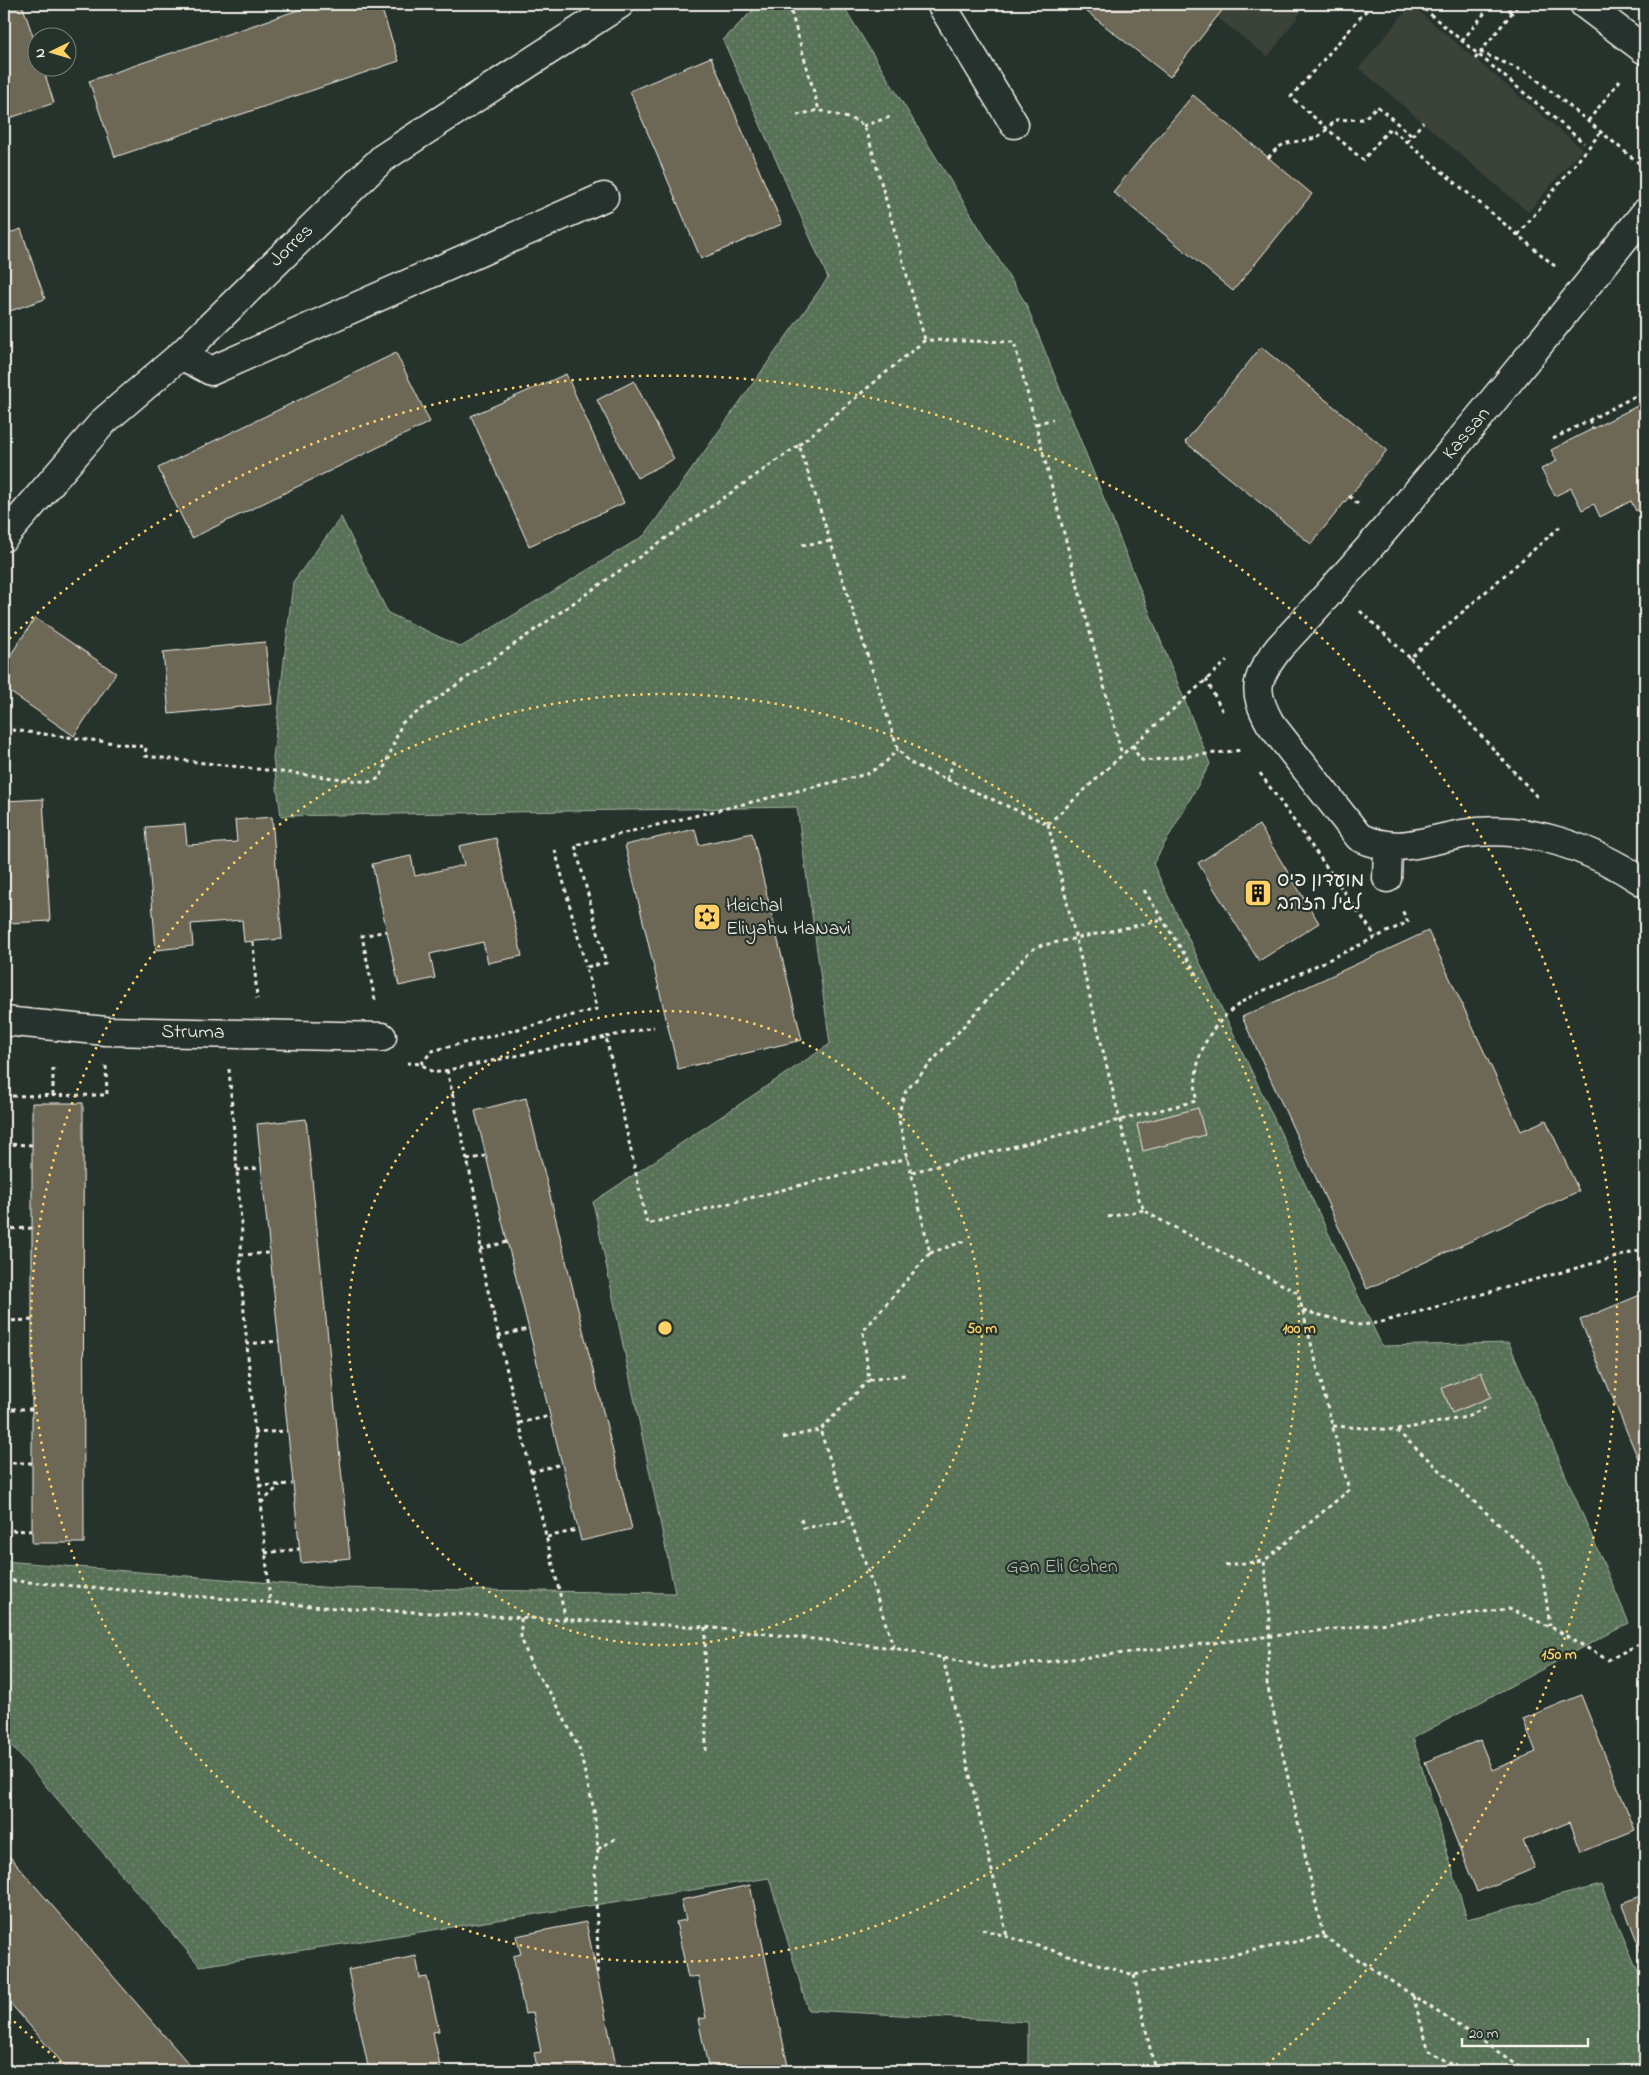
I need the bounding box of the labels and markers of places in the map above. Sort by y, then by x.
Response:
place label: מועדון פיס לגיל הזהב [1277,867,1364,919]
building icon: מועדון פיס לגיל הזהב [1243,878,1273,908]
place label: Heichal Eliyahu HaNavi [726,892,851,944]
synagogue icon: Heichal Eliyahu HaNavi [692,902,722,932]
centre of rings [656,1319,674,1337]

